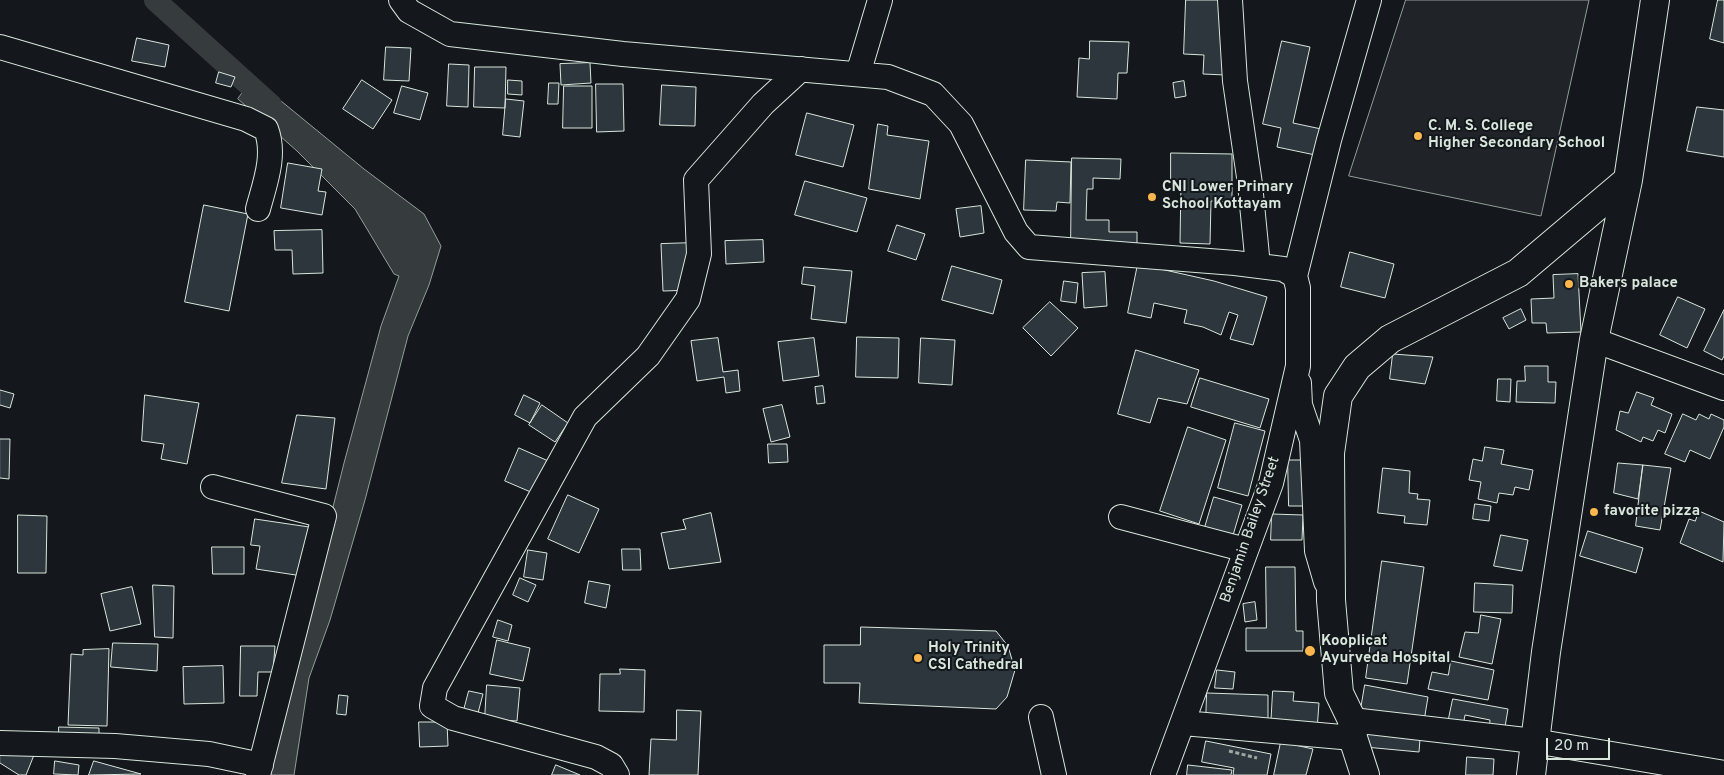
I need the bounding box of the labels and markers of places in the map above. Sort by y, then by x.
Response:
place label: C. M. S. College Higher Secondary School [1428,118,1605,153]
marker: C. M. S. College Higher Secondary School [1412,130,1424,142]
place label: CNI Lower Primary School Kottayam [1162,179,1293,214]
marker: CNI Lower Primary School Kottayam [1146,191,1158,203]
place label: Bakers palace [1579,275,1678,293]
marker: Bakers palace [1563,278,1575,290]
place label: favorite pizza [1604,503,1700,521]
marker: favorite pizza [1588,506,1600,518]
place label: Kooplicat Ayurveda Hospital [1321,633,1450,668]
place label: Holy Trinity CSI Cathedral [928,640,1023,675]
marker: Kooplicat Ayurveda Hospital [1303,644,1317,658]
marker: Holy Trinity CSI Cathedral [912,652,924,664]

